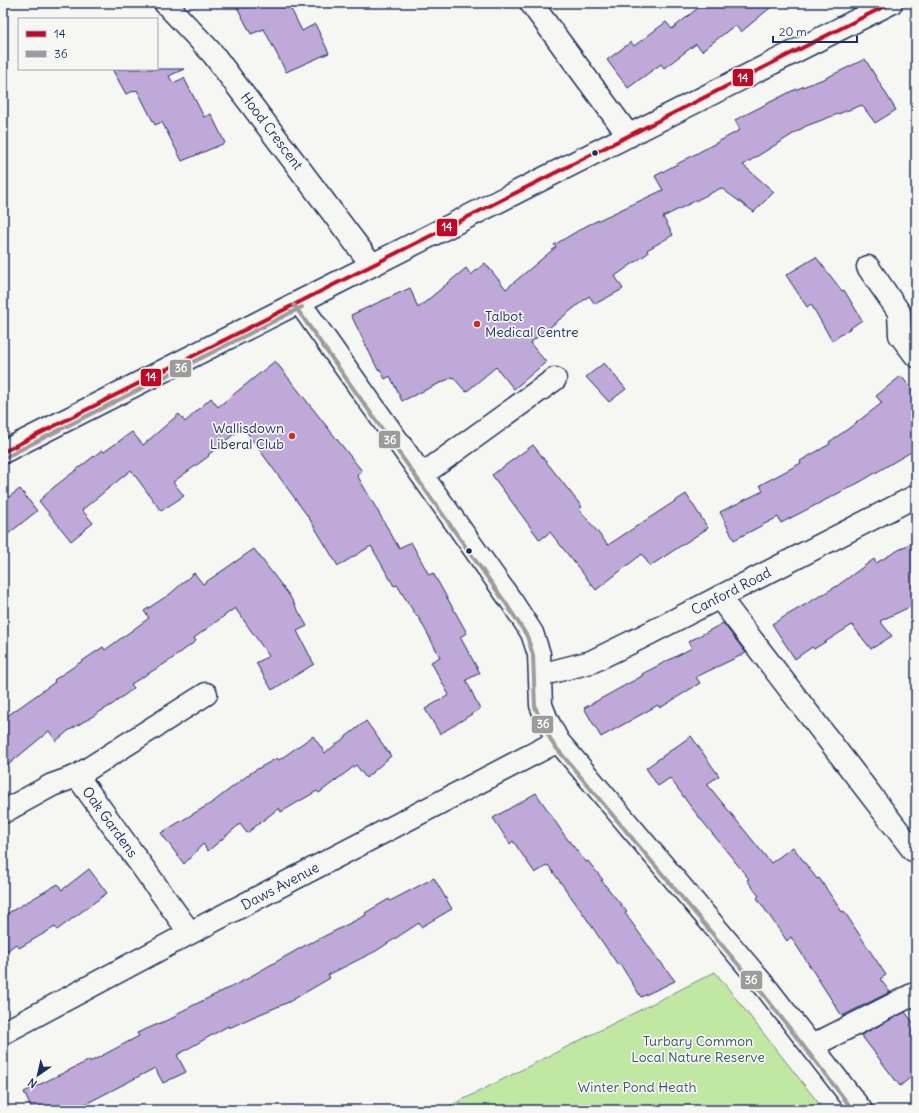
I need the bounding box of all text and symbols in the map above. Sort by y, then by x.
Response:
legend [18,18,158,70]
scale bar [773,18,857,44]
text: 20 m [779,24,807,39]
text: 14 [54,26,66,41]
text: 36 [54,46,68,61]
line badge: 14 [732,68,754,87]
text: 14 [738,71,749,85]
street label: Hood Crescent [237,89,307,174]
unlabelled marker [590,148,600,158]
line badge: 14 [436,218,458,237]
text: 14 [442,220,453,234]
place label: Talbot Medical Centre [485,307,579,341]
marker: Talbot Medical Centre [472,319,482,329]
line badge: 36 [169,359,192,378]
text: 36 [175,361,187,375]
line badge: 14 [140,368,162,387]
text: 14 [146,370,157,384]
place label: Wallisdown Liberal Club [210,419,284,453]
line badge: 36 [378,430,401,449]
marker: Wallisdown Liberal Club [287,431,297,441]
text: 36 [384,433,396,447]
unlabelled marker [464,546,474,556]
street label: Canford Road [688,563,774,619]
line badge: 36 [531,715,554,734]
text: 36 [537,717,549,731]
street label: Oak Gardens [78,783,142,861]
street label: Daws Avenue [238,858,322,914]
line badge: 36 [740,970,763,990]
text: 36 [745,973,757,987]
park label: Turbary Common Local Nature Reserve [631,1032,765,1066]
north arrow [18,1055,58,1095]
text: N [25,1075,39,1091]
park label: Winter Pond Heath [578,1078,696,1096]

